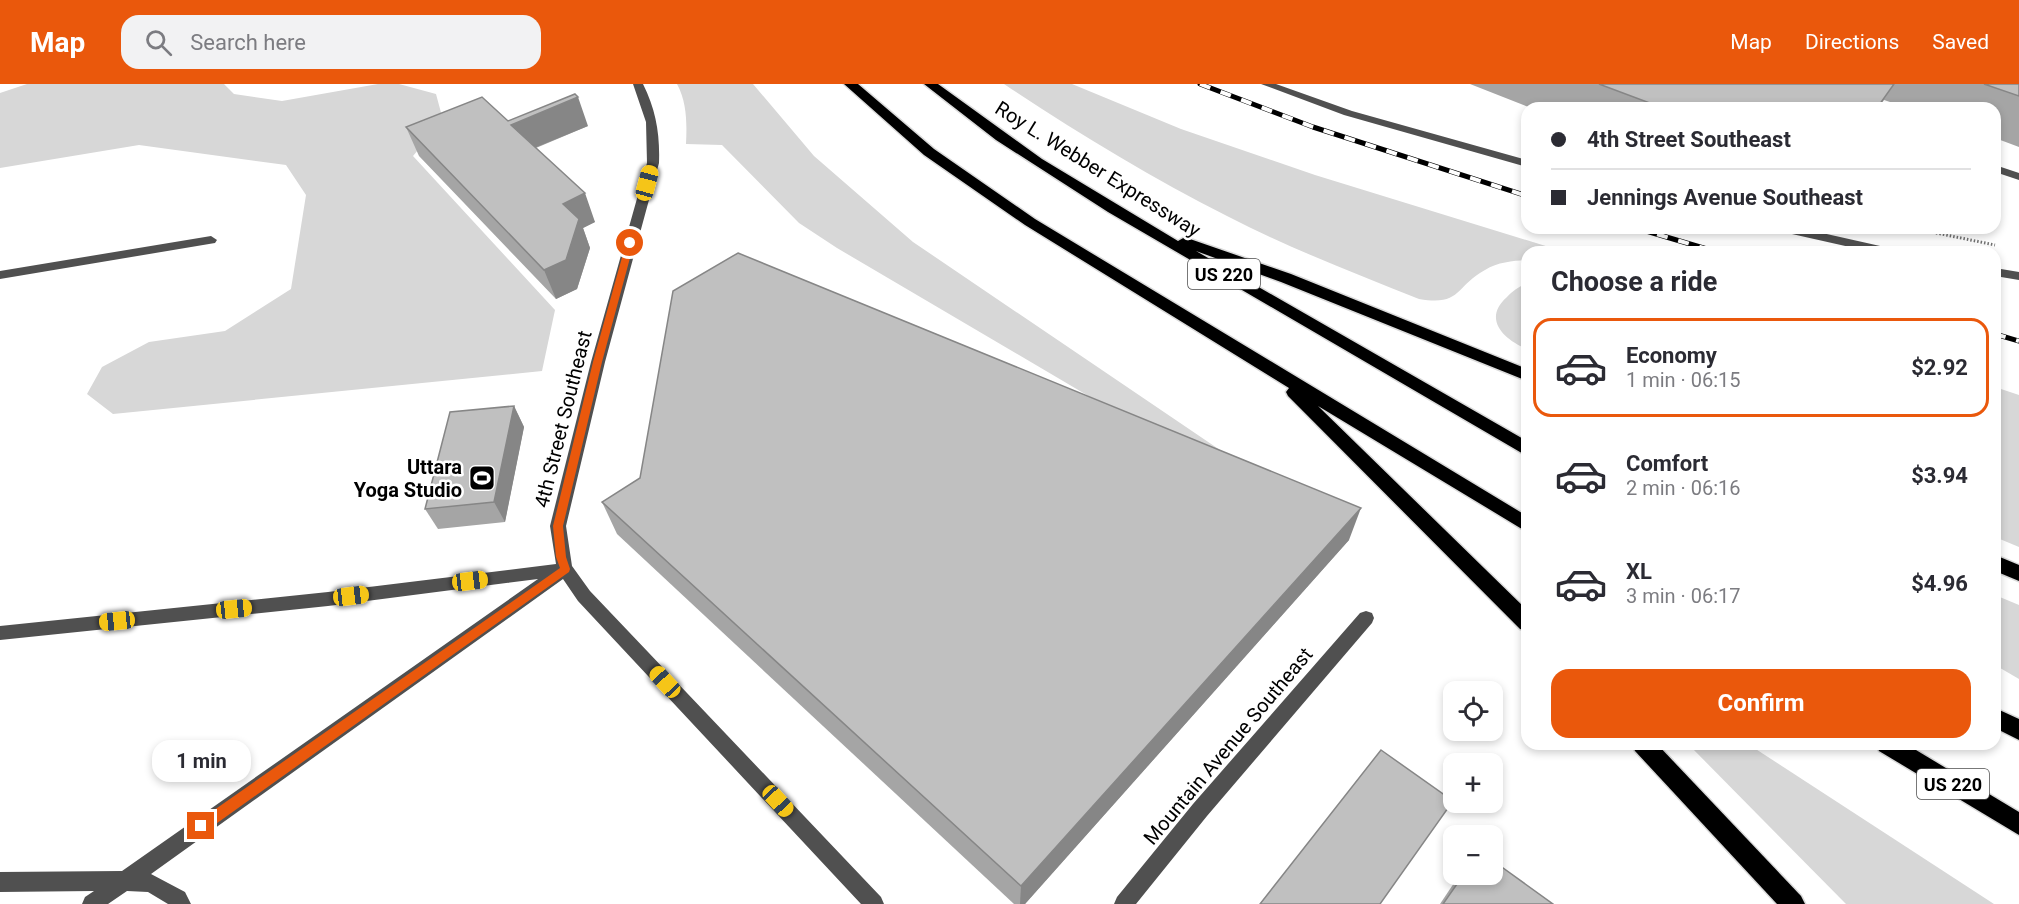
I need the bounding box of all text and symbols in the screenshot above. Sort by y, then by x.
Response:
search box [121,15,541,69]
text: Map [30,26,85,59]
icon: search [142,26,175,59]
text: Search here [190,30,306,55]
text: Map [1730,30,1772,54]
text: Directions [1805,30,1899,54]
text: Saved [1932,30,1989,54]
street label: Roy L. Webber Expressway [991,96,1205,242]
text: 4th Street Southeast [1587,127,1791,152]
car [634,163,660,203]
text: Jennings Avenue Southeast [1587,185,1863,210]
route start [616,229,643,256]
road number: US 220 [1188,259,1260,289]
text: Choose a ride [1551,266,1717,298]
street label: 4th Street Southeast [529,328,597,510]
icon: car [1554,341,1608,395]
text: Economy [1626,343,1717,368]
text: $2.92 [1911,355,1968,380]
text: 1 min · 06:15 [1626,368,1741,392]
icon: car [1554,449,1608,503]
text: Comfort [1626,451,1708,476]
place label: Uttara Yoga Studio [354,455,462,502]
sports icon: Uttara Yoga Studio [467,463,497,493]
text: $3.94 [1911,463,1968,488]
text: 2 min · 06:16 [1626,476,1741,500]
icon: car [1554,557,1608,611]
text: XL [1626,559,1652,584]
car [451,570,489,592]
text: $4.96 [1911,571,1968,596]
text: 3 min · 06:17 [1626,584,1741,608]
car [332,585,370,607]
car [215,598,253,620]
car [98,610,136,632]
street label: Mountain Avenue Southeast [1139,643,1317,849]
car [646,663,684,701]
button: Confirm [1551,669,1971,738]
map controls [1443,681,1503,885]
button: locate [1443,681,1503,741]
callout: 1 min [152,739,250,781]
text: 1 min [176,749,227,773]
button: + [1443,753,1503,813]
road number: US 220 [1917,769,1989,799]
car [759,782,797,820]
route end [187,812,214,839]
button: − [1443,825,1503,885]

